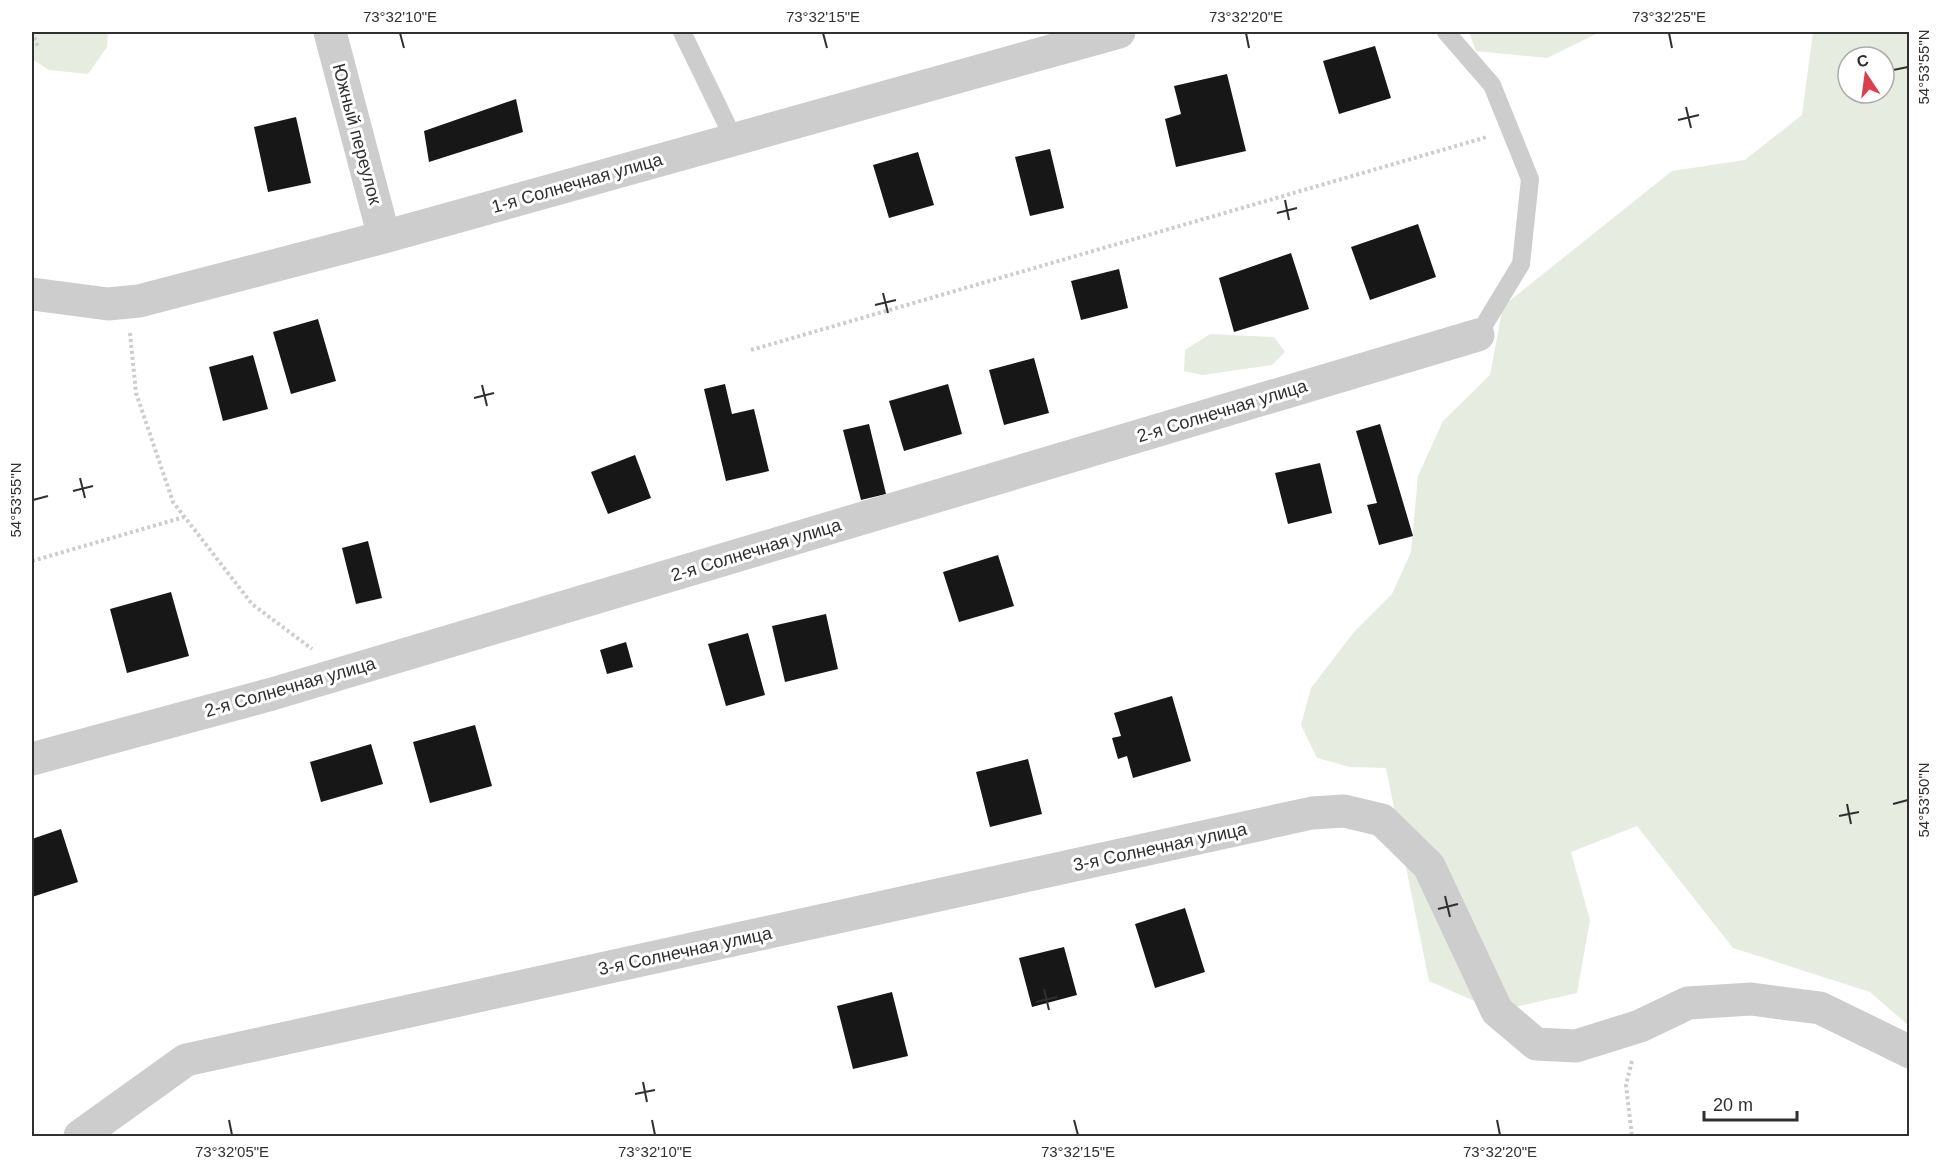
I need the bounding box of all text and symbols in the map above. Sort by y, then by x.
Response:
text: 73°32'10"E [363,8,437,25]
text: 73°32'15"E [786,8,860,25]
text: 73°32'20"E [1209,8,1283,25]
text: 73°32'25"E [1632,8,1706,25]
text: 54°53'55"N [1915,29,1932,105]
north arrow [1836,45,1896,105]
text: С [1855,51,1871,70]
street label: Южный переулок [329,61,385,207]
street label: 1-я Солнечная улица [489,149,666,217]
street label: 2-я Солнечная улица [1135,375,1310,446]
text: 54°53'55"N [7,462,24,538]
street label: 2-я Солнечная улица [669,514,844,585]
street label: 2-я Солнечная улица [202,653,379,721]
text: 54°53'50"N [1915,762,1932,838]
street label: 3-я Солнечная улица [1071,819,1250,875]
street label: 3-я Солнечная улица [596,923,775,979]
scale bar [1704,1084,1797,1122]
text: 20 m [1713,1095,1753,1115]
text: 73°32'05"E [195,1143,269,1160]
text: 73°32'10"E [618,1143,692,1160]
text: 73°32'15"E [1041,1143,1115,1160]
text: 73°32'20"E [1463,1143,1537,1160]

